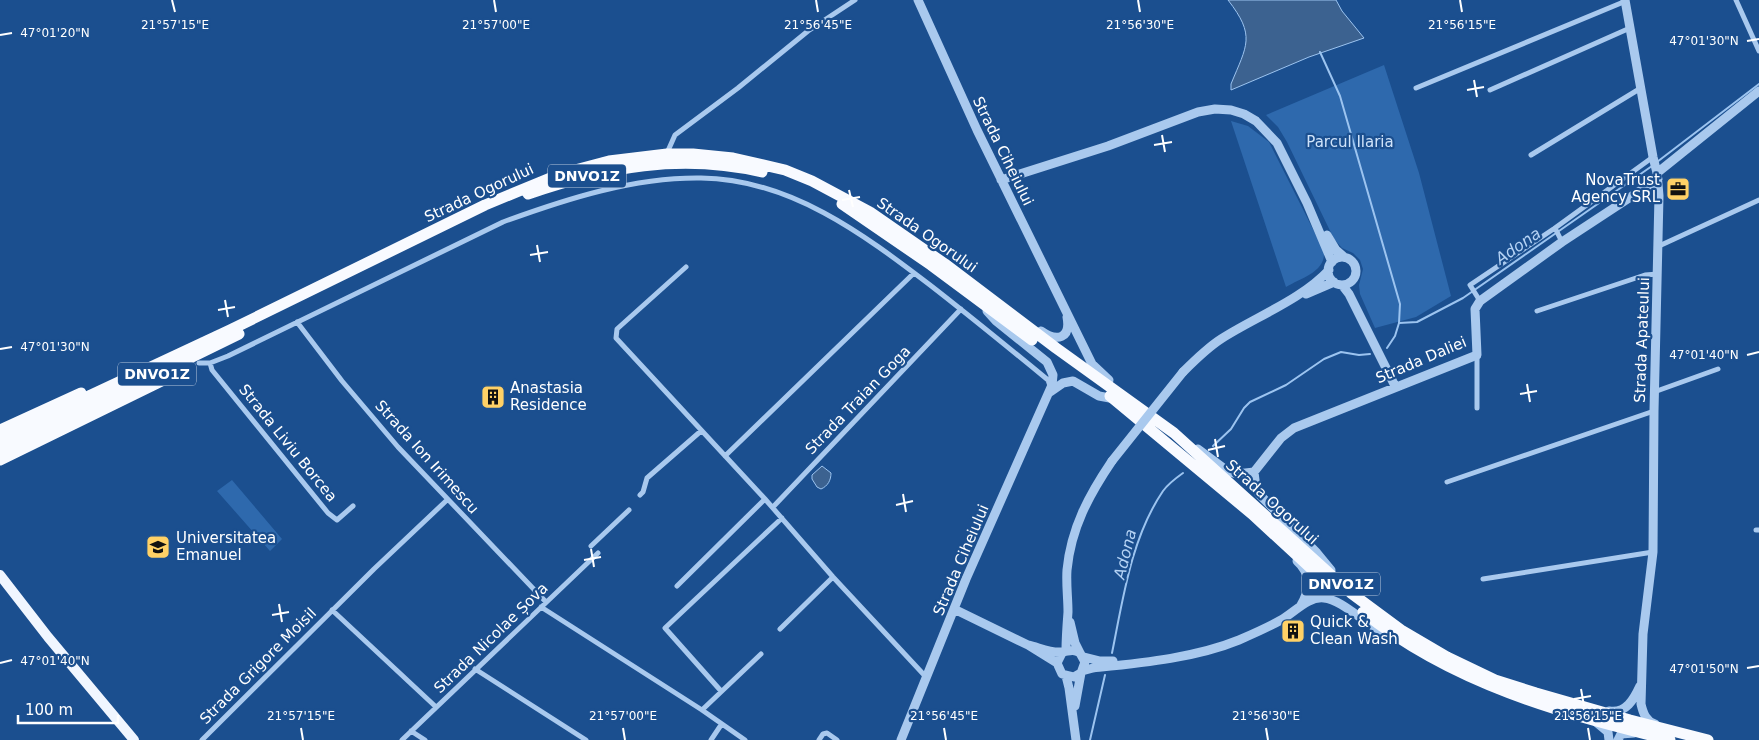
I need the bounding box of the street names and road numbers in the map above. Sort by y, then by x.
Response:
street label: Strada Ciheiului [969,94,1037,208]
street label: Strada Ogorului [422,160,536,226]
road number: DNVO1Z [548,165,626,188]
street label: Strada Ogorului [873,194,981,276]
street label: Strada Apateului [1631,277,1653,403]
street label: Strada Daliei [1373,333,1469,387]
street label: Strada Traian Goga [802,342,914,458]
road number: DNVO1Z [118,362,196,386]
street label: Strada Liviu Borcea [235,381,341,505]
street label: Strada Ion Irimescu [371,397,483,517]
street label: Strada Ogorului [1222,456,1322,548]
street label: Strada Ciheiului [929,502,993,618]
road number: DNVO1Z [1302,572,1380,596]
street label: Strada Nicolae Șova [430,579,552,697]
street label: Strada Grigore Moisil [196,604,320,728]

